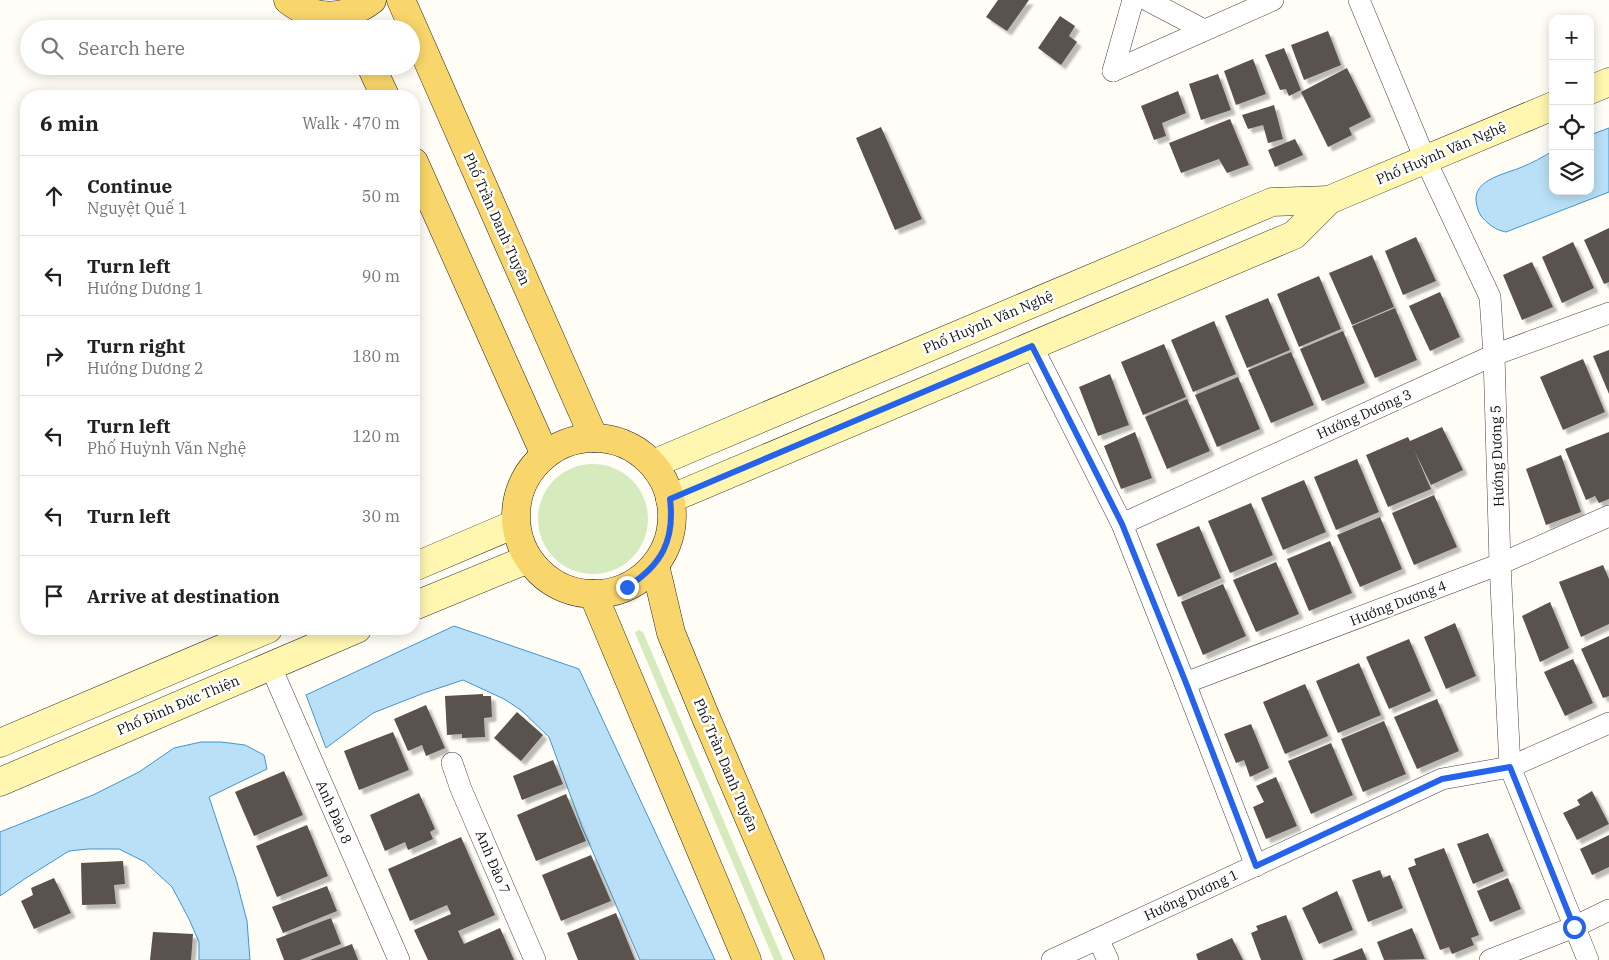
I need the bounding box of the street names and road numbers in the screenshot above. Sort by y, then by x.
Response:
street label: Phố Huỳnh Văn Nghệ [1373,117,1509,189]
street label: Phố Trần Danh Tuyên [460,150,534,288]
street label: Phố Huỳnh Văn Nghệ [920,286,1056,358]
street label: Hướng Dương 3 [1314,385,1414,443]
street label: Hướng Dương 5 [1486,405,1508,507]
street label: Hướng Dương 4 [1347,576,1449,630]
street label: Phố Đinh Đức Thiện [114,671,242,739]
street label: Phố Trần Danh Tuyên [690,696,762,835]
street label: Anh Đào 8 [312,777,356,847]
street label: Anh Đào 7 [472,827,514,897]
street label: Hướng Dương 1 [1141,865,1241,925]

